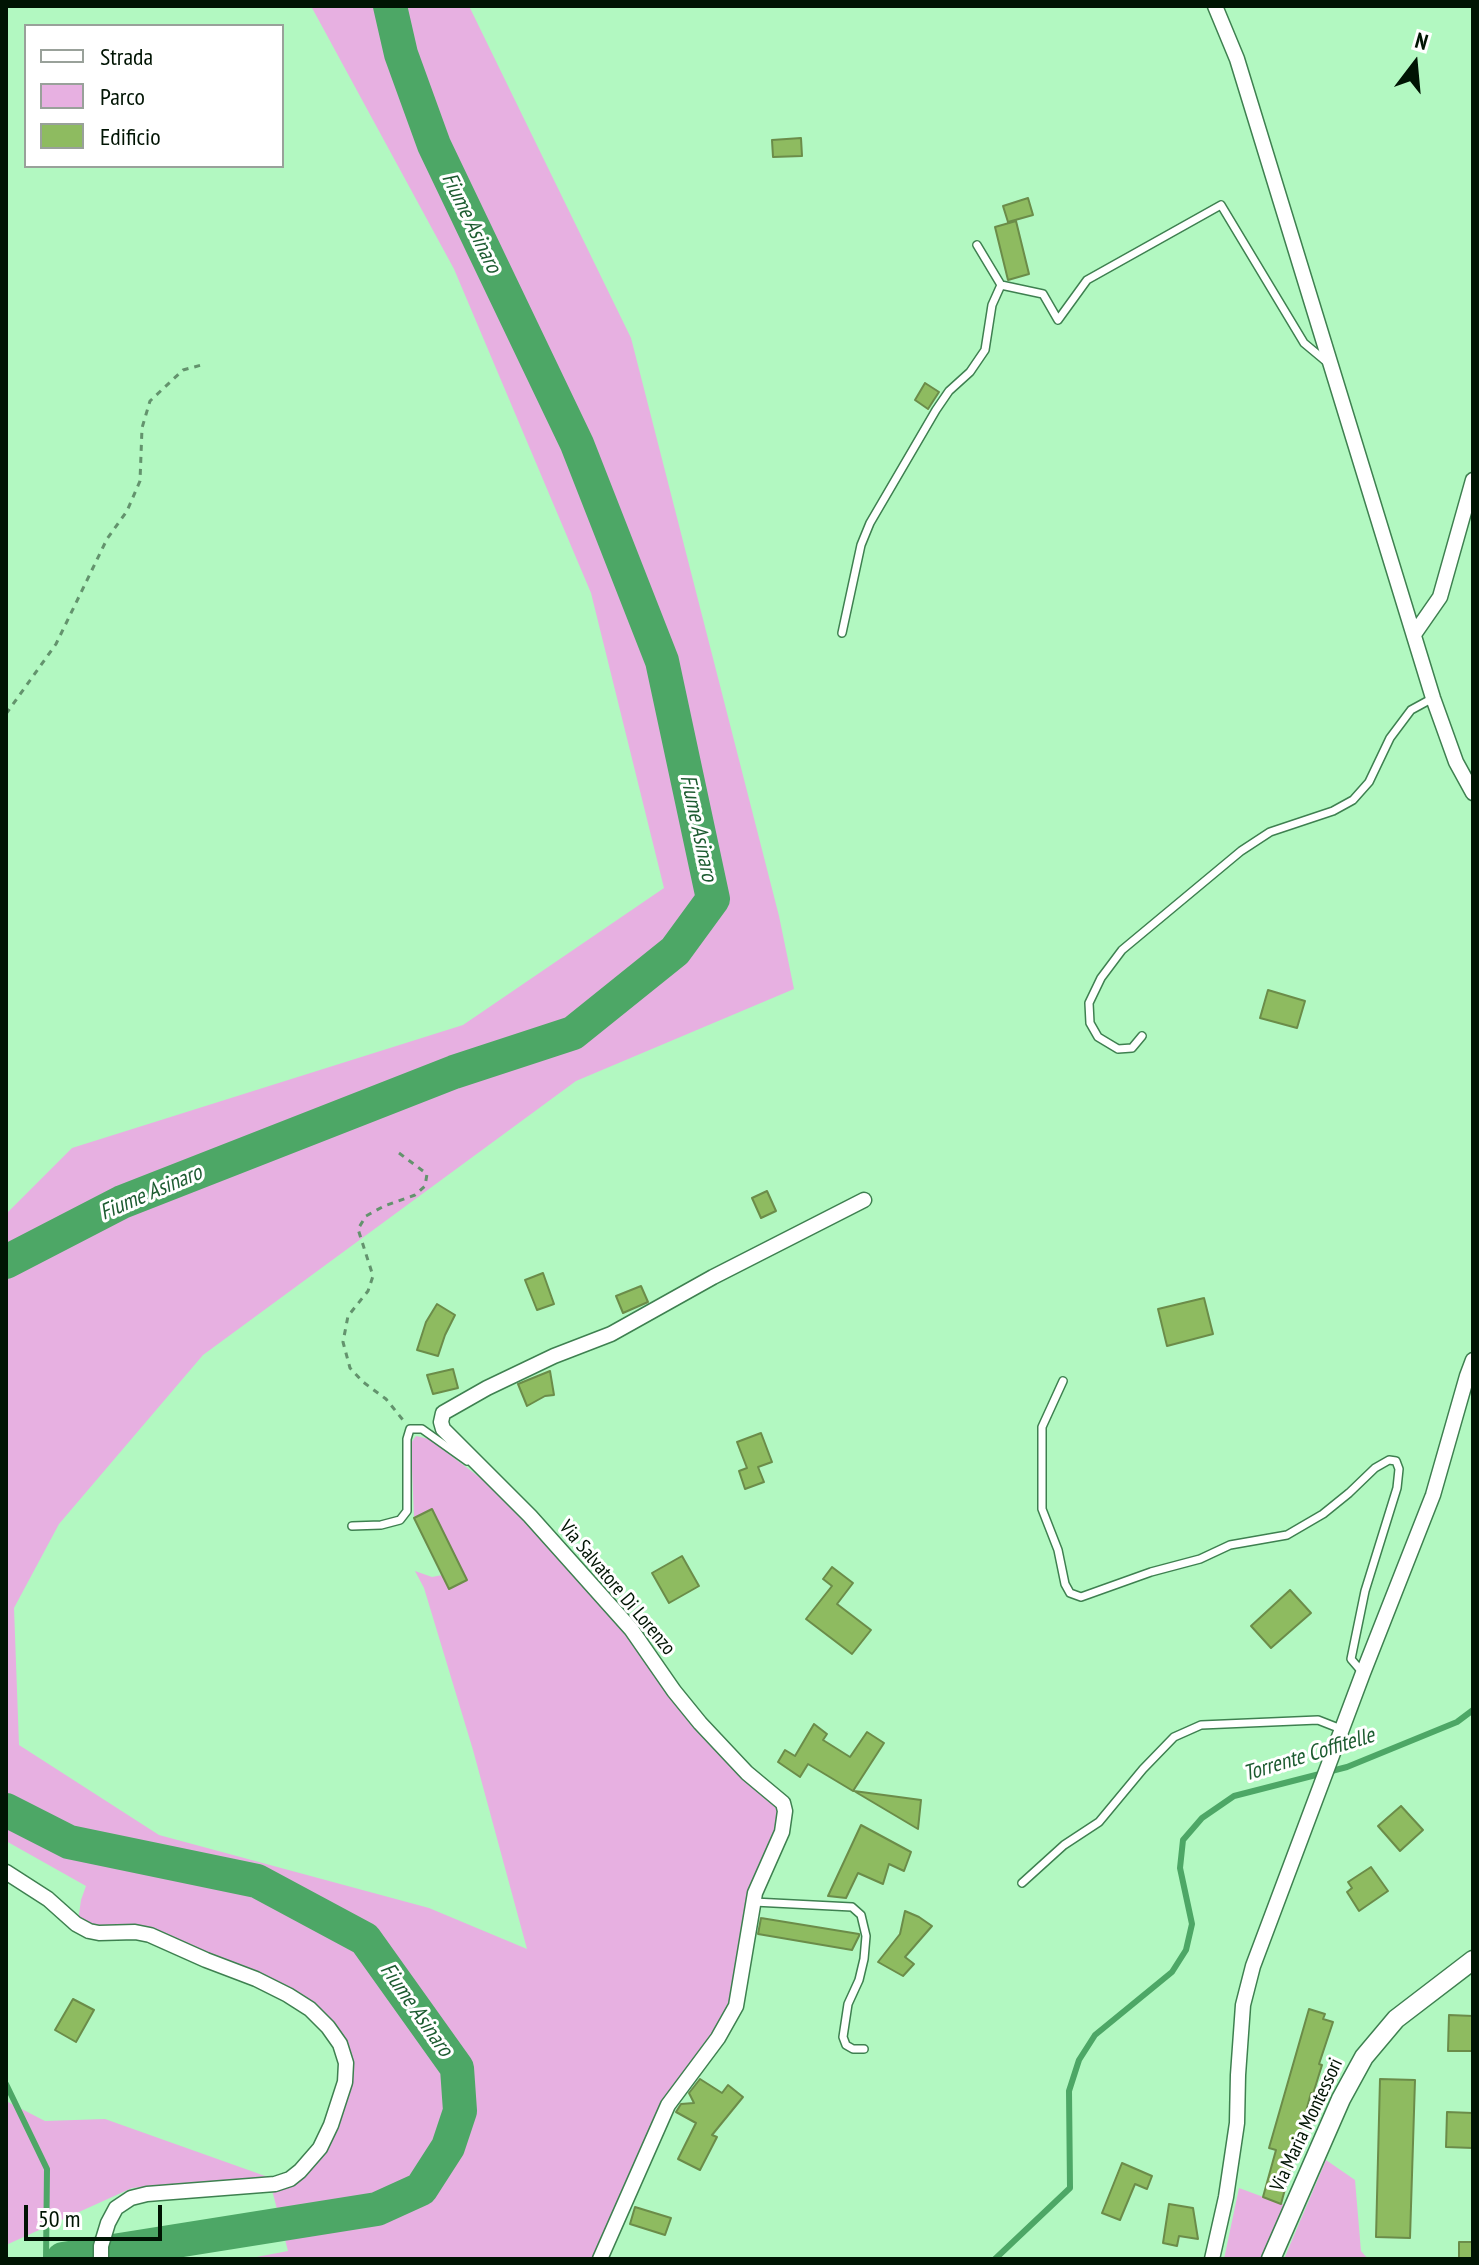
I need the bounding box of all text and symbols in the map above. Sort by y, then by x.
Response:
legend [24,24,284,168]
north arrow [1375,24,1455,104]
text: N [1412,26,1431,56]
text: Strada [100,41,153,72]
text: Parco [100,81,145,112]
text: Edificio [100,121,161,152]
water label: Fiume Asinaro [435,169,507,277]
water label: Fiume Asinaro [674,772,722,884]
water label: Fiume Asinaro [96,1160,206,1226]
street label: Via Salvatore Di Lorenzo [554,1516,680,1660]
water label: Torrente Coffitelle [1240,1723,1378,1787]
water label: Fiume Asinaro [374,1958,458,2062]
street label: Via Maria Montessori [1266,2055,1348,2195]
scale bar [28,2189,166,2239]
text: 50 m [38,2203,80,2234]

